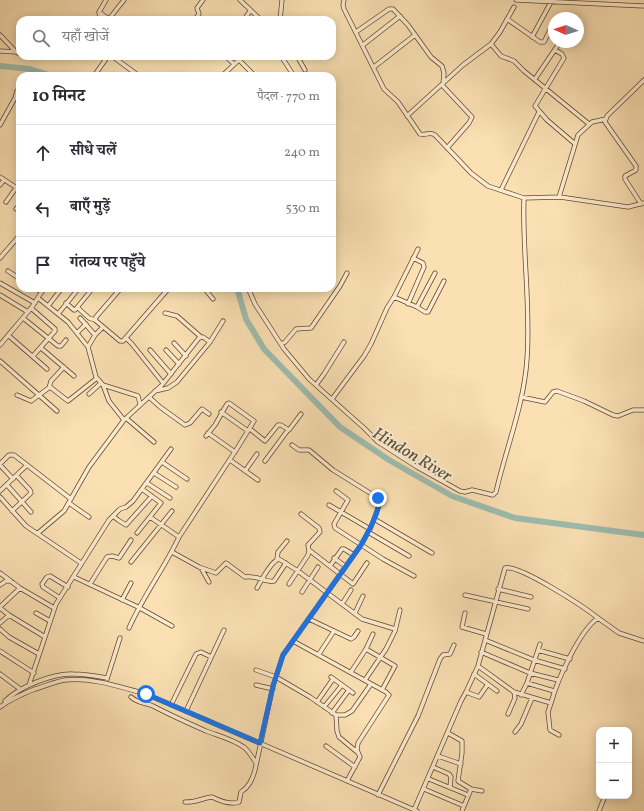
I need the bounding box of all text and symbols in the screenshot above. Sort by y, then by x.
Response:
north arrow [548,12,584,48]
search box [16,16,336,60]
icon: search [30,27,52,49]
text: यहाँ खोजें [62,27,109,48]
text: 10 मिनट [32,85,85,108]
text: पैदल · 770 m [257,88,320,106]
text: सीधे चलें [70,141,117,162]
icon: ahead [32,142,54,164]
text: 240 m [284,144,320,162]
text: बाएँ मुड़ें [70,197,110,218]
icon: left [32,198,54,220]
text: 530 m [285,200,320,218]
text: गंतव्य पर पहुँचे [70,253,145,274]
icon: arrive [32,254,54,276]
water label: Hindon River [368,422,457,488]
route end [369,489,387,507]
route start [137,685,155,703]
map controls [596,727,632,799]
button: + [596,727,632,763]
button: − [596,763,632,799]

